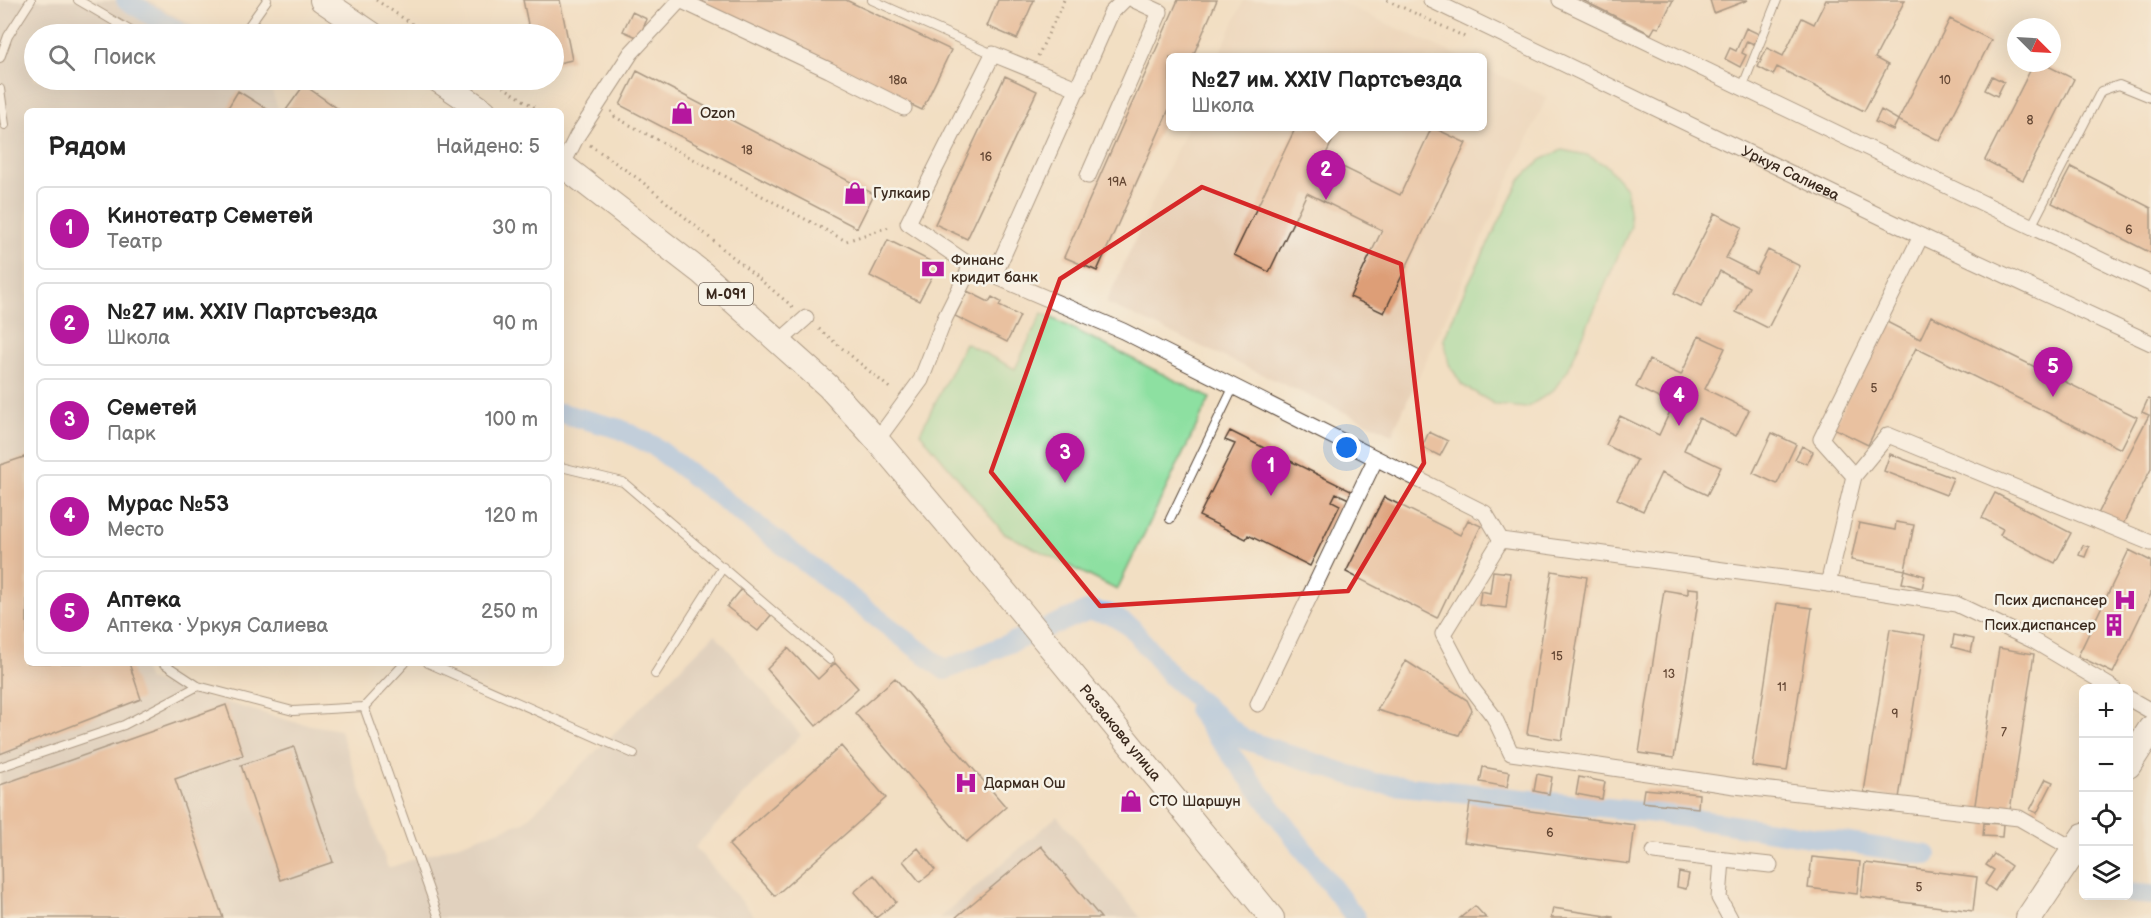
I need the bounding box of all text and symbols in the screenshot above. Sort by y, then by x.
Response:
north arrow [2007,18,2061,72]
search box [24,24,564,90]
icon: search [45,41,78,74]
text: Поиск [93,44,156,71]
popup [1166,53,1487,131]
text: №27 им. XXIV Партсъезда [1191,67,1462,94]
house number: 18а [889,73,907,88]
house number: 10 [1939,73,1951,88]
text: Школа [1191,94,1254,118]
shop icon: Ozon [669,100,695,126]
place label: Ozon [700,104,735,123]
house number: 8 [2027,113,2034,128]
text: Рядом [48,132,126,163]
text: Найдено: 5 [436,135,540,159]
street label: Уркуя Салиева [1738,142,1843,205]
house number: 18 [741,143,753,158]
house number: 16 [980,150,992,165]
pin: 2 [1306,150,1346,200]
house number: 19А [1108,175,1127,190]
shop icon: Гулкаир [842,180,868,206]
place label: Гулкаир [873,184,931,203]
text: Кинотеатр Семетей [107,203,313,230]
text: 1 [65,216,74,240]
text: 30 m [492,216,538,240]
house number: 6 [2125,223,2133,238]
text: Театр [107,230,162,254]
place label: Финанс кридит банк [951,251,1038,287]
bank icon: Финанс кридит банк [920,256,946,282]
road number: М-091 [699,283,753,305]
text: №27 им. XXIV Партсъезда [107,299,377,326]
text: 2 [64,312,75,336]
text: 90 m [493,312,538,336]
text: Школа [107,326,170,350]
pin: 5 [2034,348,2072,397]
pin: 4 [1660,376,1698,426]
house number: 5 [1871,381,1878,396]
text: Семетей [107,395,197,422]
text: 3 [64,408,75,432]
text: 100 m [485,408,538,432]
text: Парк [107,422,156,446]
your location [1332,433,1361,462]
pin: 3 [1046,434,1084,483]
pin: 1 [1252,446,1290,496]
text: Мурас №53 [107,491,229,518]
text: 4 [64,504,75,528]
text: 120 m [485,504,538,528]
text: Место [107,518,164,542]
text: Аптека [107,587,181,614]
hospital icon: Псих диспансер [2112,587,2138,613]
place label: Псих диспансер [1994,591,2108,610]
text: 5 [64,600,75,624]
text: 250 m [481,600,538,624]
building icon: Псих.диспансер [2101,612,2127,638]
text: Аптека · Уркуя Салиева [107,614,328,638]
place label: Псих.диспансер [1984,616,2097,635]
house number: 15 [1551,649,1563,664]
house number: 13 [1663,667,1675,682]
house number: 11 [1777,680,1787,695]
street label: Раззакова улица [1075,681,1165,785]
map controls [2079,684,2133,900]
button: + [2079,684,2133,738]
house number: 9 [1892,707,1899,722]
house number: 7 [2001,725,2007,740]
button: − [2079,738,2133,792]
hospital icon: Дарман Ош [953,770,979,796]
place label: Дарман Ош [984,774,1066,793]
shop icon: СТО Шаршун [1118,788,1144,814]
place label: СТО Шаршун [1149,792,1241,811]
button: locate [2079,792,2133,846]
house number: 6 [1546,826,1554,841]
button: layers [2079,846,2133,900]
house number: 5 [1916,880,1923,895]

